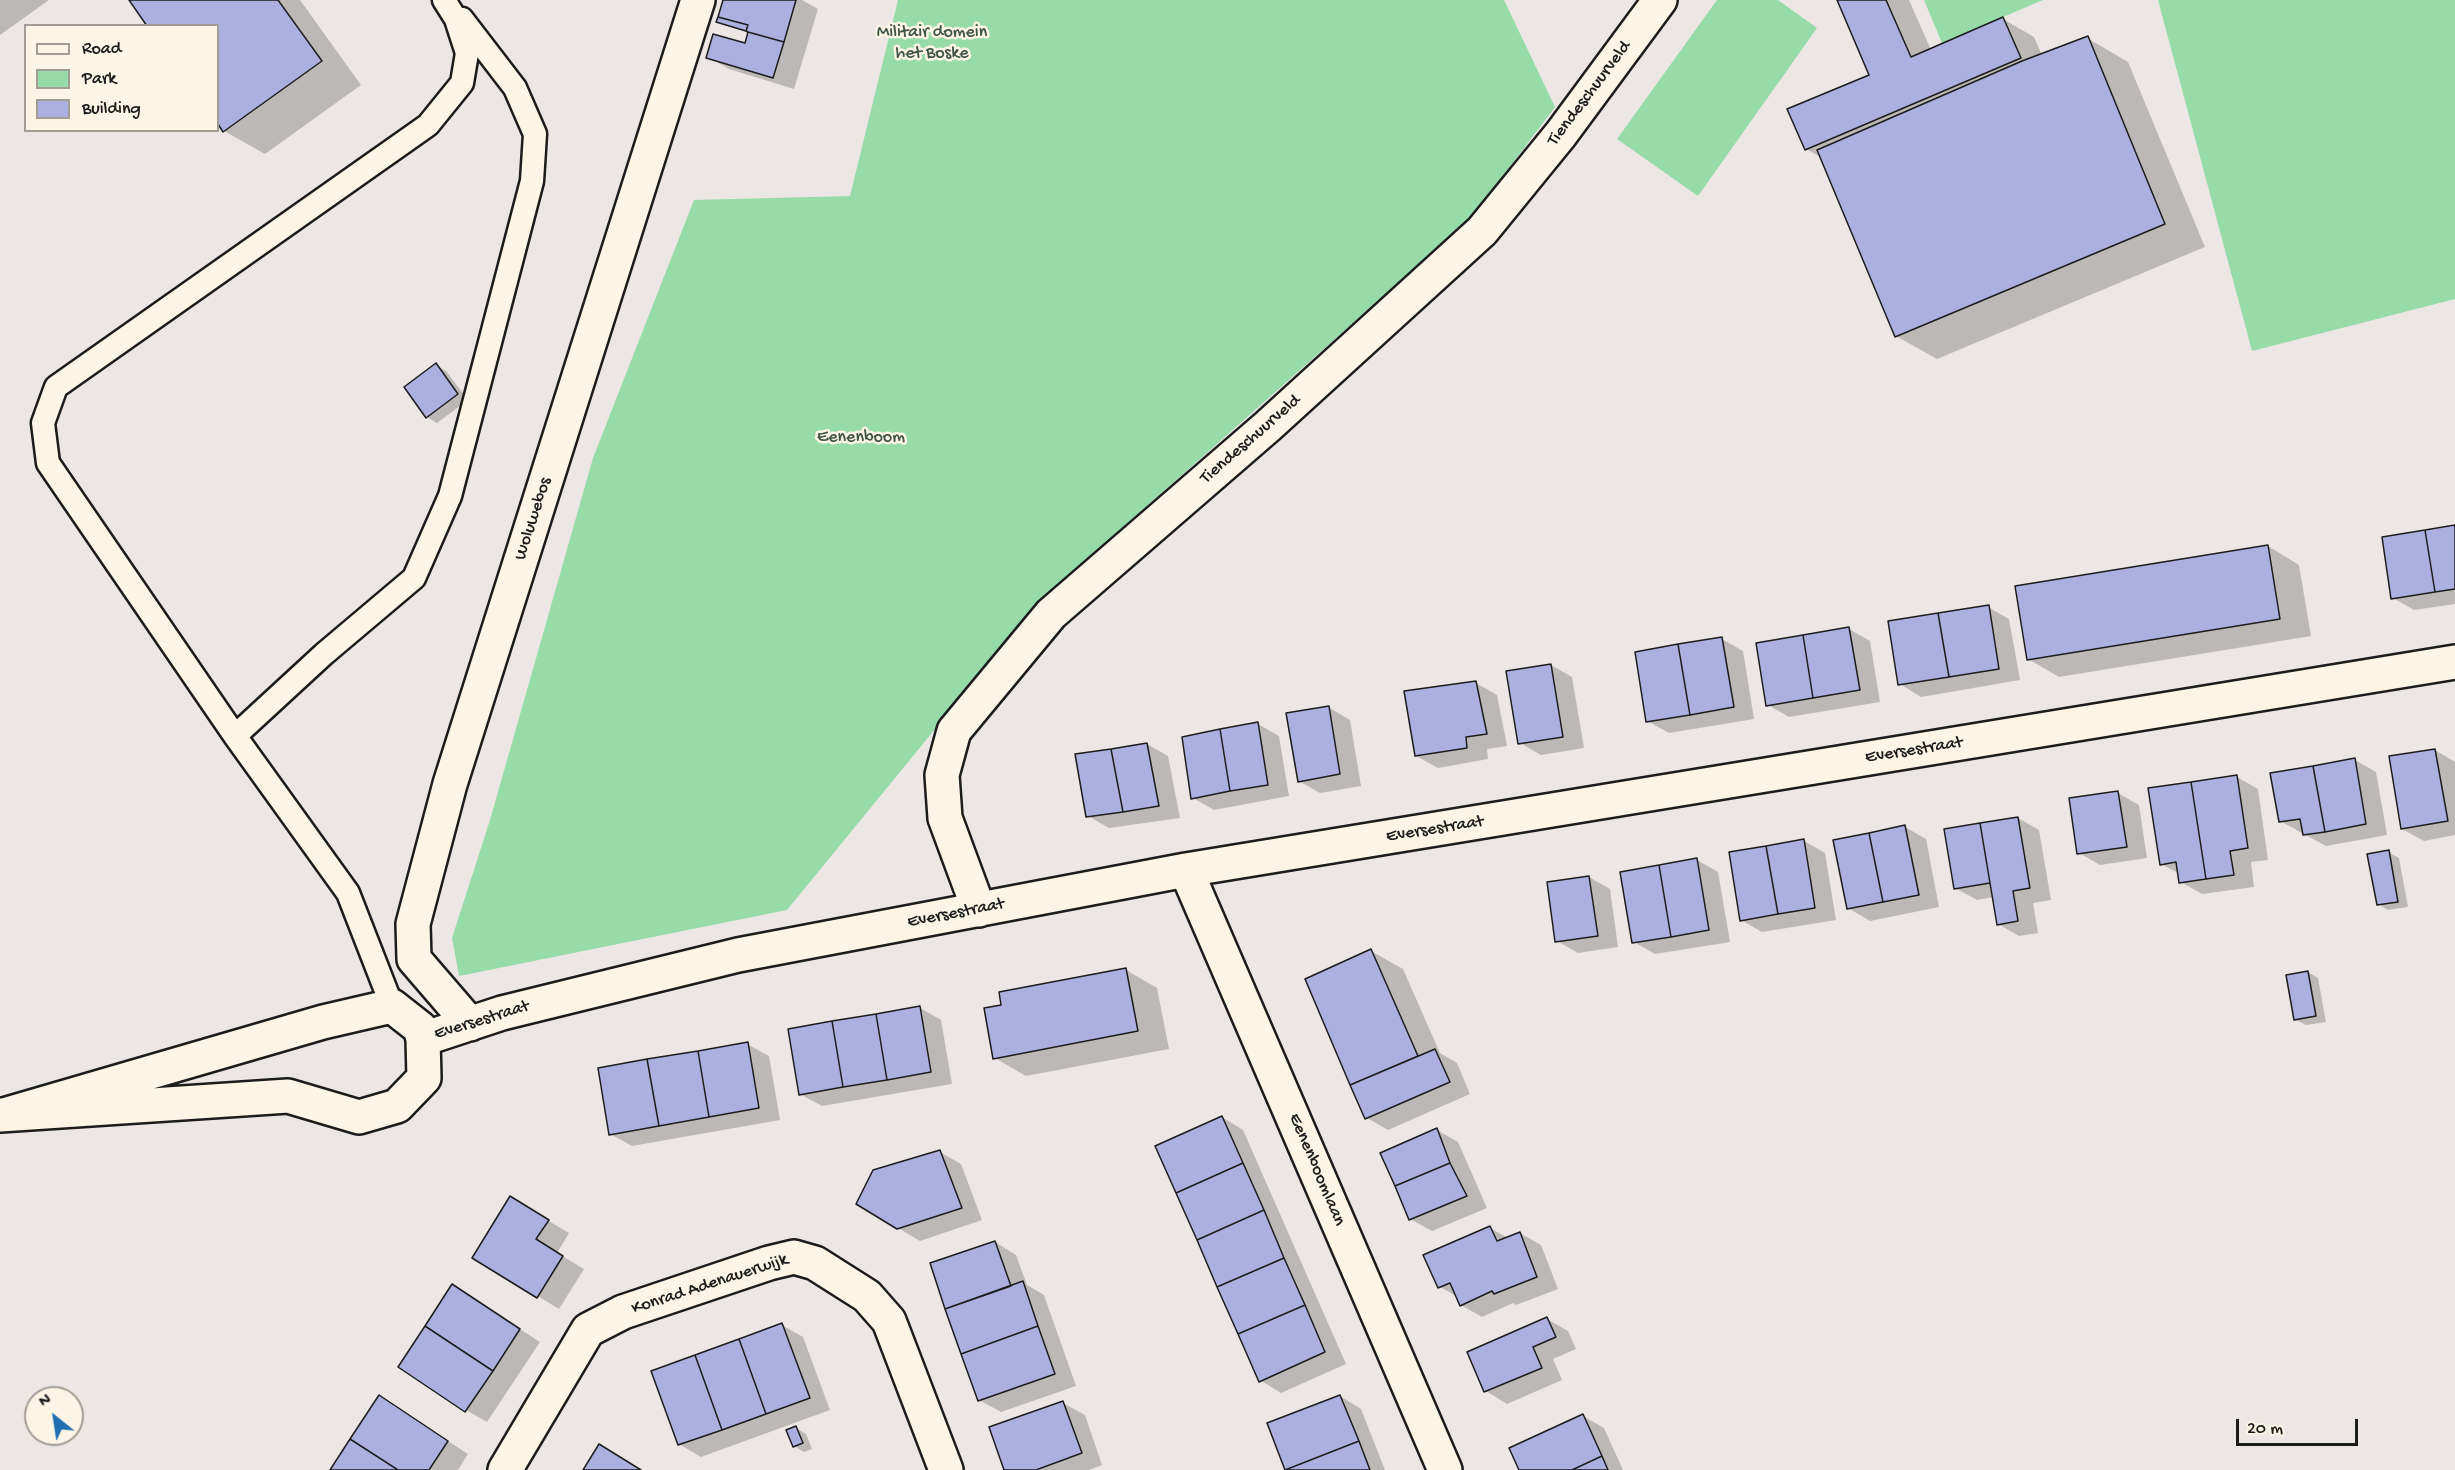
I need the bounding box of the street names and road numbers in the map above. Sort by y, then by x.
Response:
street label: Tiendeschuurveld [1543,37,1637,151]
street label: Tiendeschuurveld [1196,391,1306,489]
street label: Woluwebos [510,475,558,563]
street label: Eversestraat [1864,733,1964,769]
street label: Eversestraat [1385,812,1485,848]
street label: Eversestraat [906,894,1006,934]
street label: Eversestraat [432,996,532,1046]
street label: Eenenboomlaan [1283,1110,1349,1230]
street label: Konrad Adenauerwijk [629,1250,791,1320]

